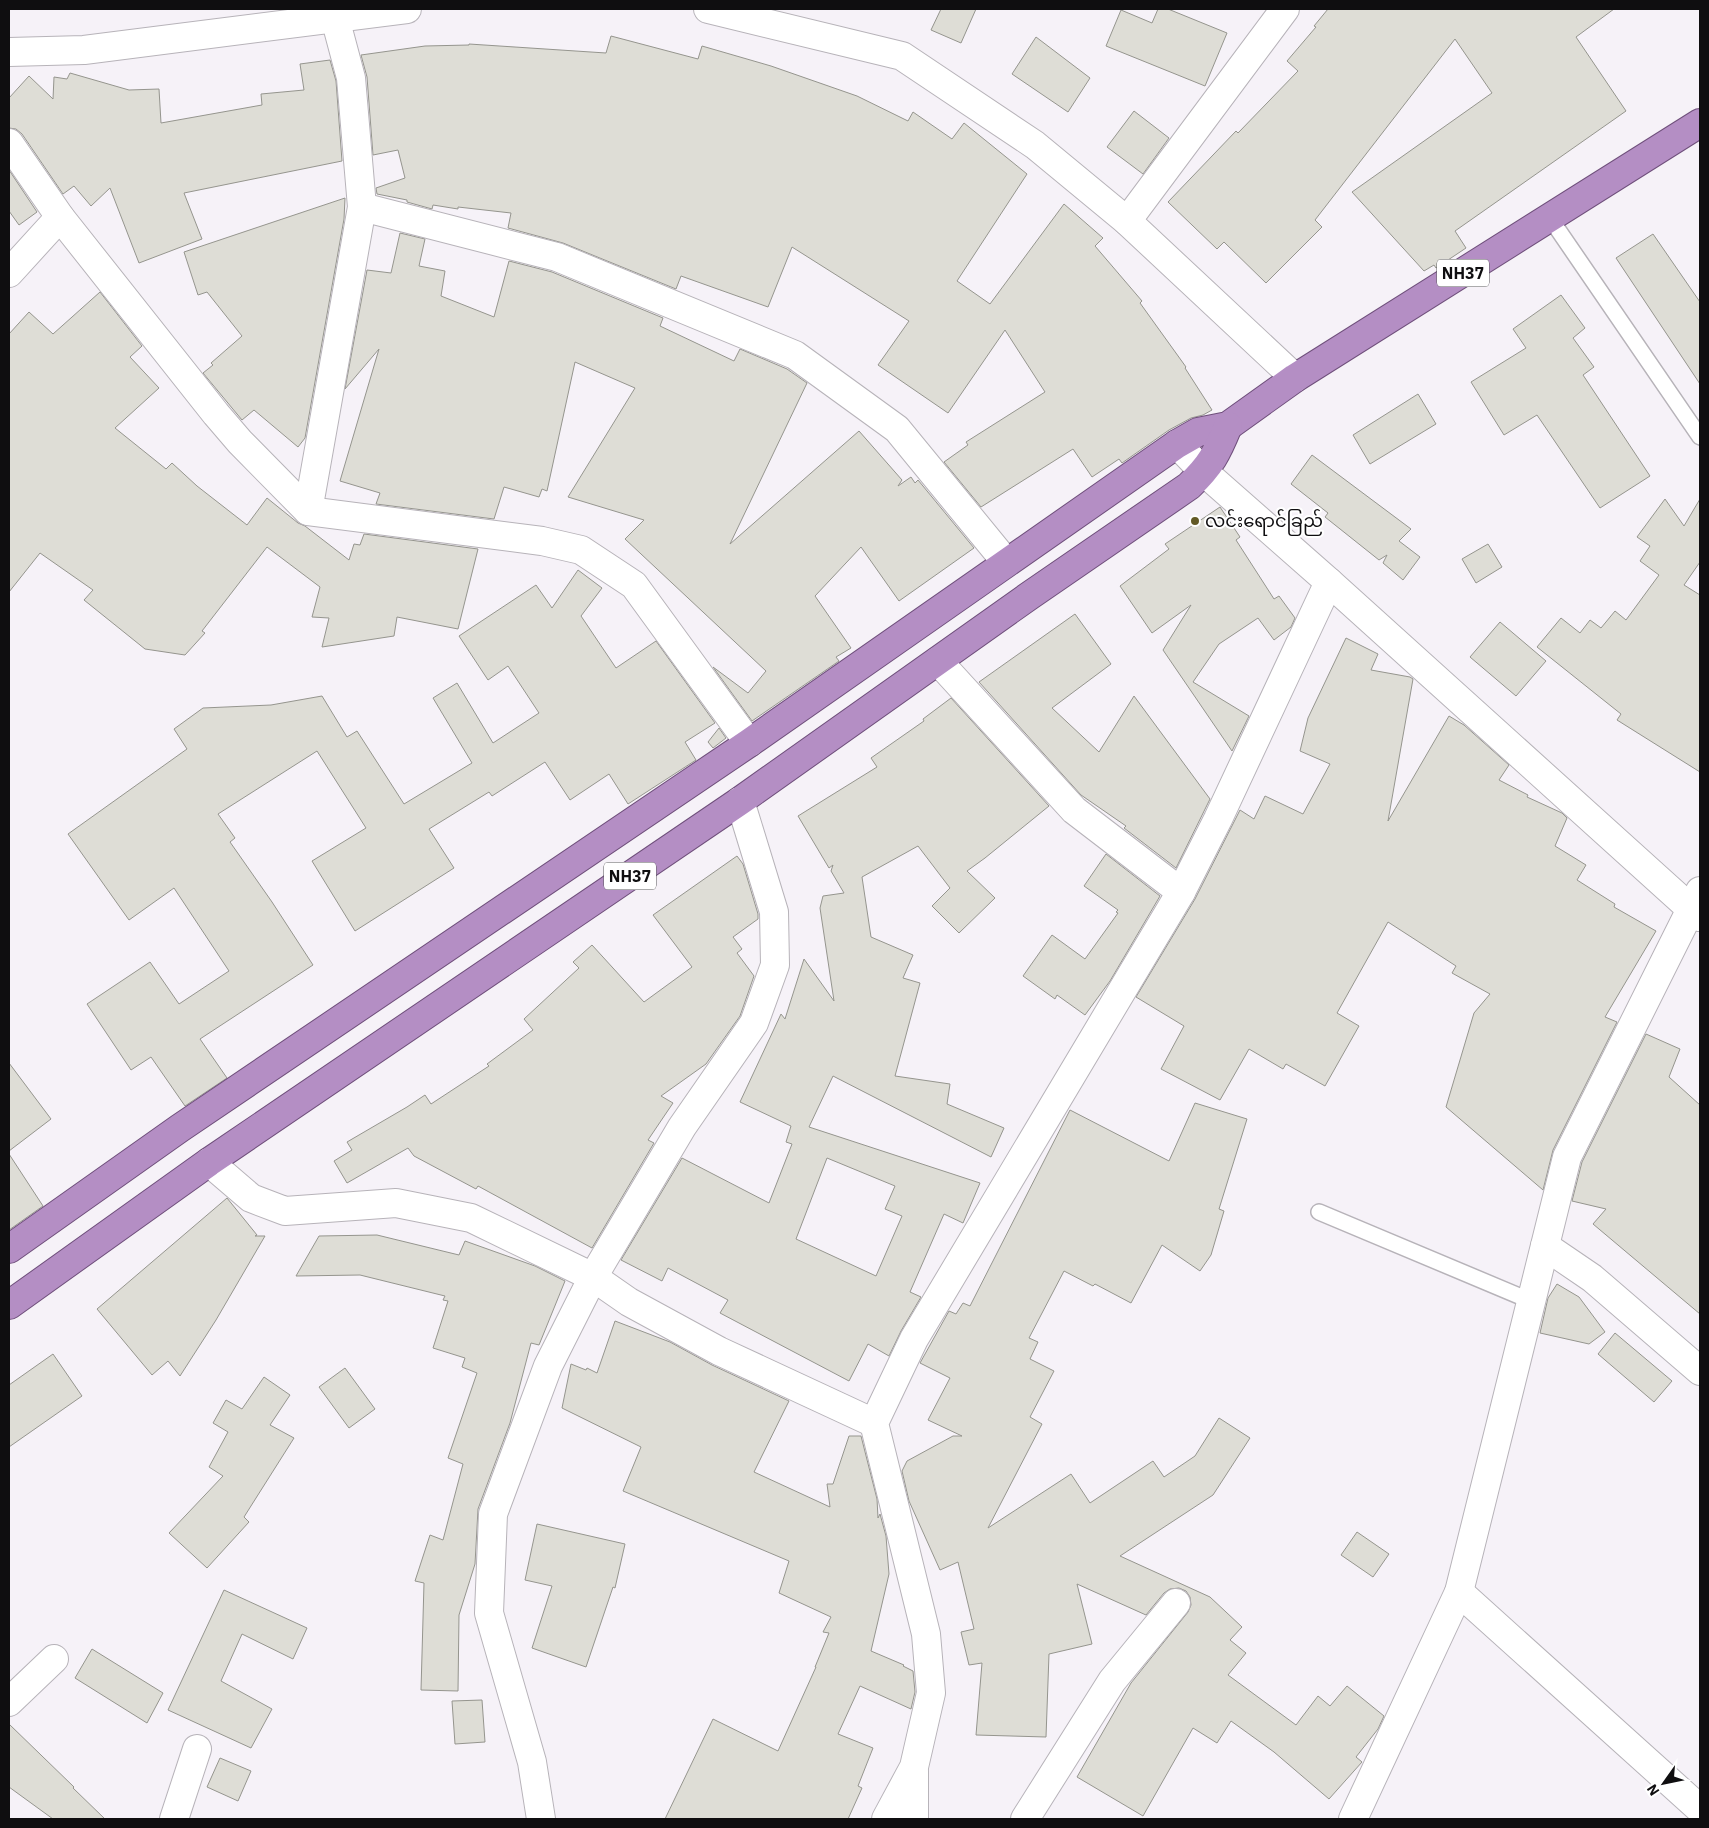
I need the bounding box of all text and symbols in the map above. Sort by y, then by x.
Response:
road number: NH37 [1437,260,1489,286]
place label: လင်းရောင်ခြည် [1205,508,1323,536]
marker: လင်းရောင်ခြည် [1189,515,1201,527]
road number: NH37 [604,862,656,889]
north arrow [1639,1758,1689,1808]
text: N [1643,1781,1663,1799]

